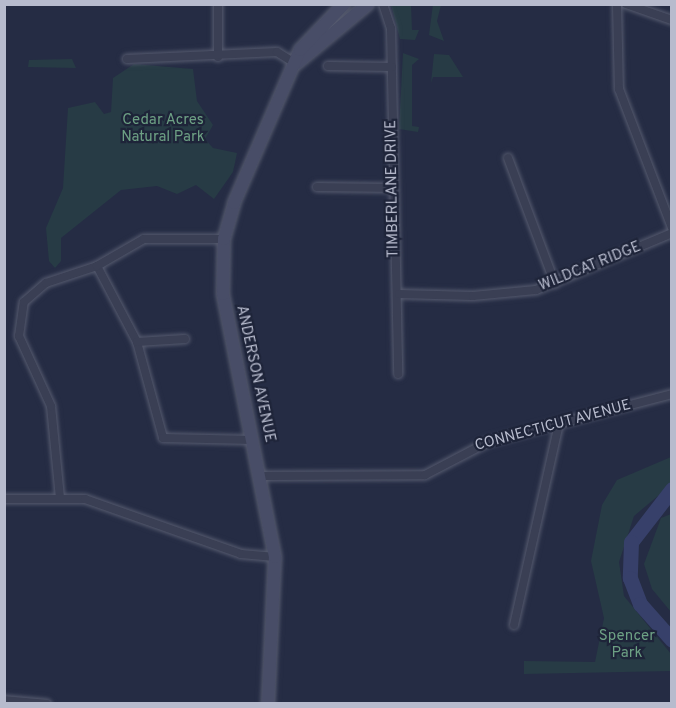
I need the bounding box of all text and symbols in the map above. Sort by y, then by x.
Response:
park label: Cedar Acres Natural Park [121,111,205,146]
street label: TIMBERLANE DRIVE [383,120,403,258]
street label: WILDCAT RIDGE [536,238,644,296]
street label: ANDERSON AVENUE [232,303,278,445]
street label: CONNECTICUT AVENUE [472,396,634,456]
park label: Spencer Park [599,627,655,662]

